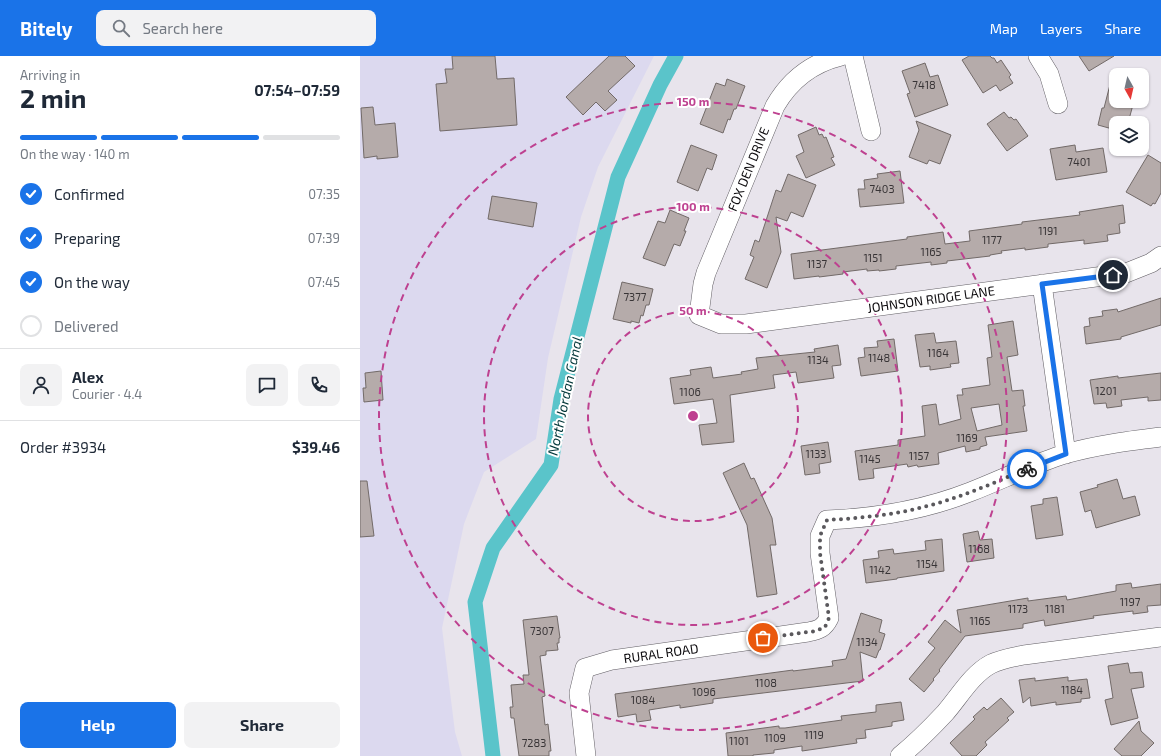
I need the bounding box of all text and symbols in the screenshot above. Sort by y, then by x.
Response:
search box [96,10,376,46]
text: Bitely [20,17,72,40]
icon: search [110,17,132,39]
text: Search here [142,19,223,37]
text: Map [990,20,1018,37]
text: Layers [1040,20,1082,37]
text: Share [1104,20,1141,37]
text: Arriving in [20,67,80,83]
north arrow [1109,68,1149,108]
map controls [1109,68,1149,156]
house number: 7418 [912,78,936,91]
text: 07:54–07:59 [254,81,340,99]
text: 2 min [20,82,86,113]
text: 150 m [677,94,709,108]
button: layers [1109,116,1149,156]
street label: FOX DEN DRIVE [724,125,772,213]
text: On the way · 140 m [20,146,130,162]
house number: 7401 [1067,155,1091,168]
house number: 7403 [869,182,895,195]
icon: check [20,183,42,205]
text: Confirmed [54,185,125,203]
text: 07:35 [308,186,340,202]
text: 100 m [676,199,710,213]
house number: 1191 [1038,224,1058,237]
icon: check [20,227,42,249]
text: Preparing [54,229,120,247]
text: 07:39 [308,230,340,246]
house number: 1177 [982,233,1002,246]
house number: 1165 [921,245,942,258]
house number: 1151 [863,251,883,264]
house number: 1137 [807,257,828,270]
pin [1096,258,1130,292]
icon: home [1102,264,1124,286]
icon: check [20,271,42,293]
text: On the way [54,273,130,291]
text: 07:45 [307,274,340,290]
street label: JOHNSON RIDGE LANE [866,282,996,316]
house number: 7377 [623,290,647,303]
text: 50 m [679,303,707,317]
text: Delivered [54,317,119,335]
water label: North Jordan Canal [544,335,585,457]
house number: 1164 [927,346,949,359]
house number: 1148 [868,351,890,364]
house number: 1134 [807,353,829,366]
button: person [20,364,62,406]
button: chat [246,364,288,406]
button: phone [298,364,340,406]
text: Alex [72,368,104,386]
house number: 1201 [1095,384,1117,397]
house number: 1106 [679,385,701,398]
text: Courier · 4.4 [72,386,142,402]
centre of rings [686,409,700,423]
house number: 1169 [956,431,978,444]
text: Order #3934 [20,438,106,456]
text: $39.46 [292,438,340,456]
house number: 1133 [806,447,827,460]
house number: 1157 [909,449,930,462]
courier [1007,449,1047,489]
house number: 1145 [859,452,881,465]
icon: bike [1016,458,1038,480]
house number: 1168 [968,542,990,555]
house number: 1154 [916,557,938,570]
house number: 1142 [869,563,891,576]
house number: 1197 [1120,595,1141,608]
house number: 1173 [1008,602,1028,615]
house number: 1181 [1045,602,1065,615]
house number: 1165 [970,614,991,627]
pin [746,621,780,655]
house number: 7307 [530,624,554,637]
icon: bag [752,627,774,649]
house number: 1134 [856,635,878,648]
street label: RURAL ROAD [623,640,699,666]
house number: 1108 [755,676,777,689]
house number: 1184 [1061,683,1083,696]
house number: 1096 [692,685,716,698]
house number: 1084 [631,693,655,706]
button: Help [20,702,176,748]
button: Share [184,702,340,748]
house number: 1119 [804,728,824,741]
house number: 1109 [764,731,786,744]
house number: 1101 [729,734,749,747]
house number: 7283 [522,736,546,749]

